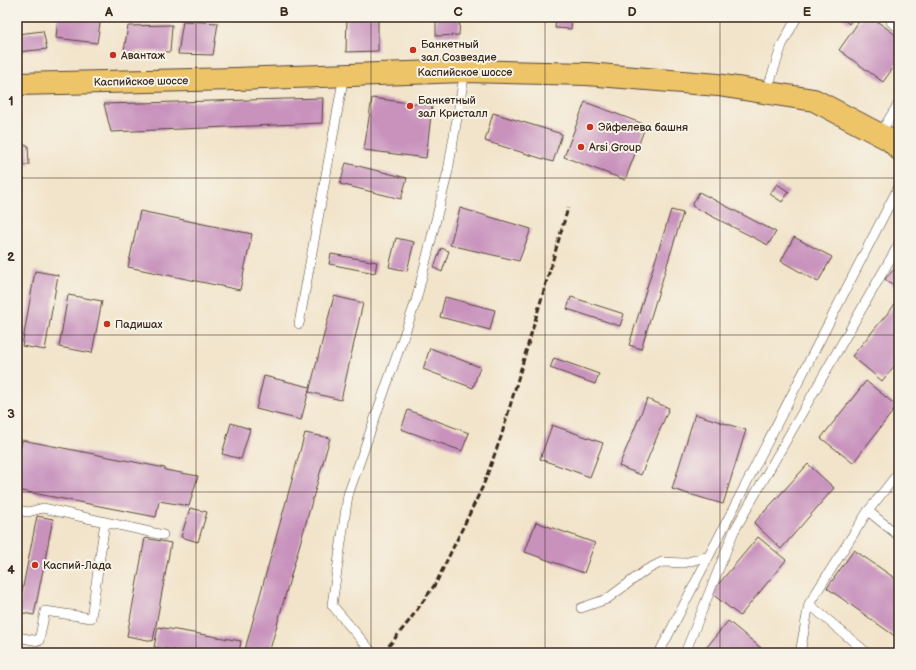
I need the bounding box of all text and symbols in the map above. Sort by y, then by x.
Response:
text: A [104,4,113,20]
text: B [279,4,289,20]
text: C [453,4,463,20]
text: D [627,4,637,20]
text: E [803,4,812,20]
place label: Банкетный зал Созвездие [421,38,497,64]
marker: Банкетный зал Созвездие [408,45,418,55]
place label: Авантаж [120,49,166,62]
marker: Авантаж [108,50,118,60]
street label: Каспийское шоссе [418,66,512,79]
street label: Каспийское шоссе [93,74,189,89]
text: 1 [8,93,14,109]
place label: Банкетный зал Кристалл [418,94,488,120]
marker: Банкетный зал Кристалл [405,101,415,111]
place label: Эйфелева башня [598,121,688,134]
marker: Эйфелева башня [585,122,595,132]
place label: Arsi Group [589,141,641,154]
marker: Arsi Group [576,142,586,152]
text: 2 [7,249,15,265]
place label: Падишах [115,318,163,331]
marker: Падишах [102,319,112,329]
text: 3 [7,406,15,422]
place label: Каспий-Лада [43,559,112,572]
marker: Каспий-Лада [30,560,40,570]
text: 4 [7,562,15,578]

